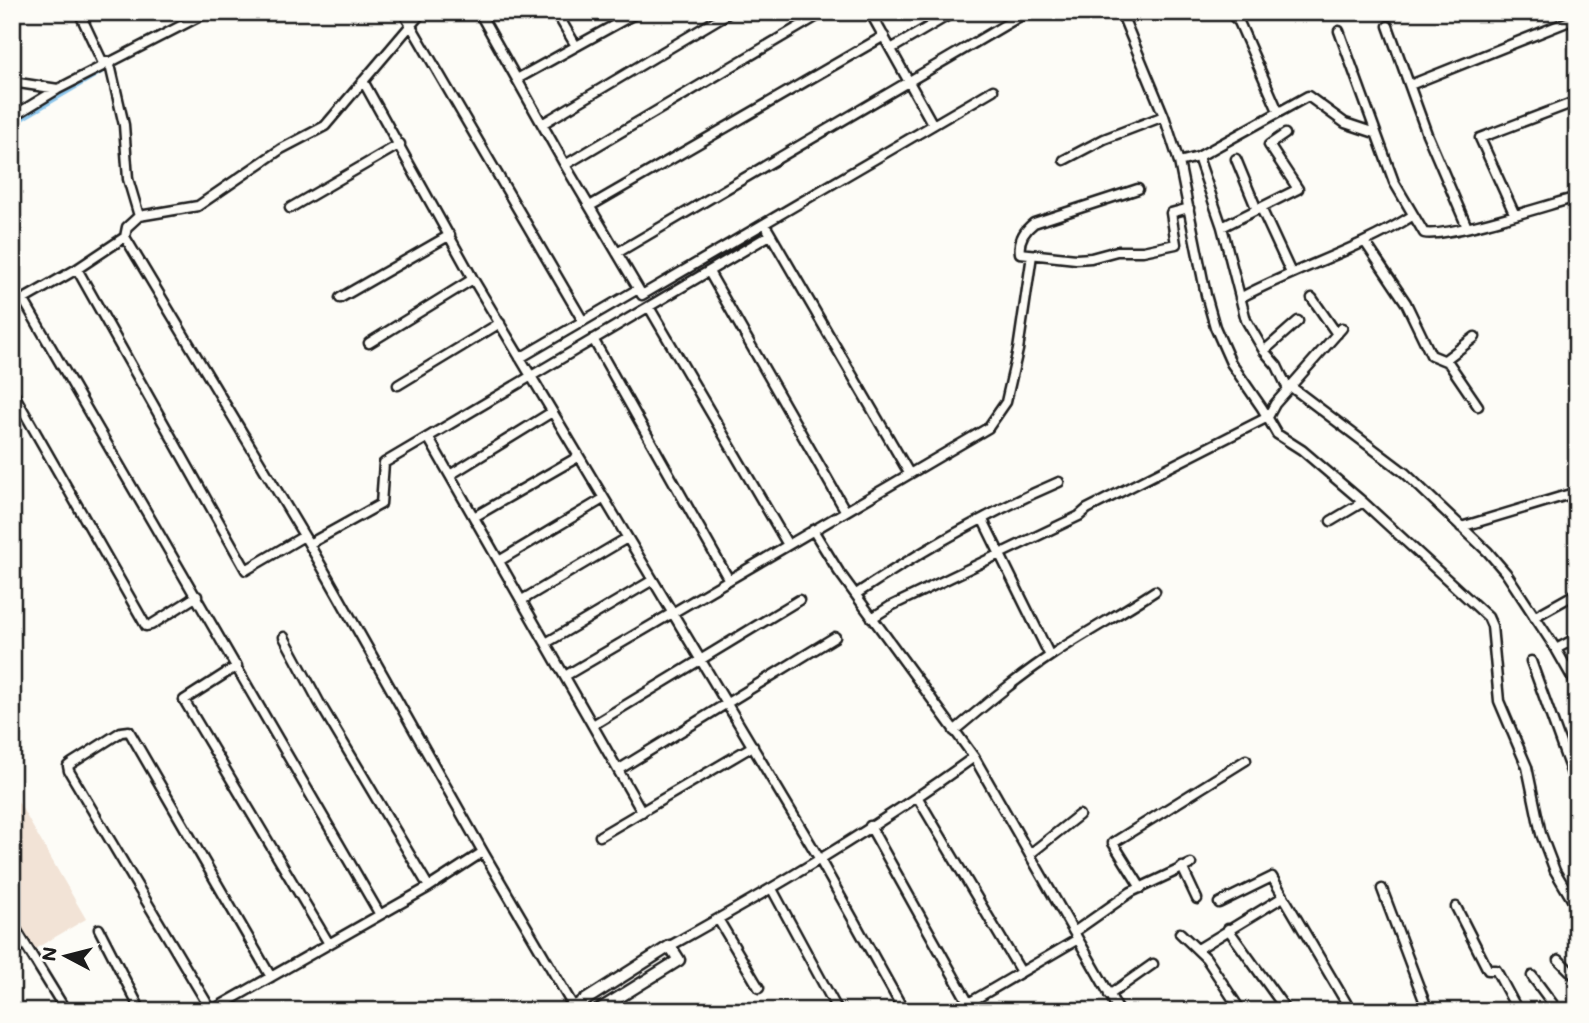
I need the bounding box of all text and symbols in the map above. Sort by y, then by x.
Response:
north arrow [32,922,102,992]
text: N [35,945,62,963]

